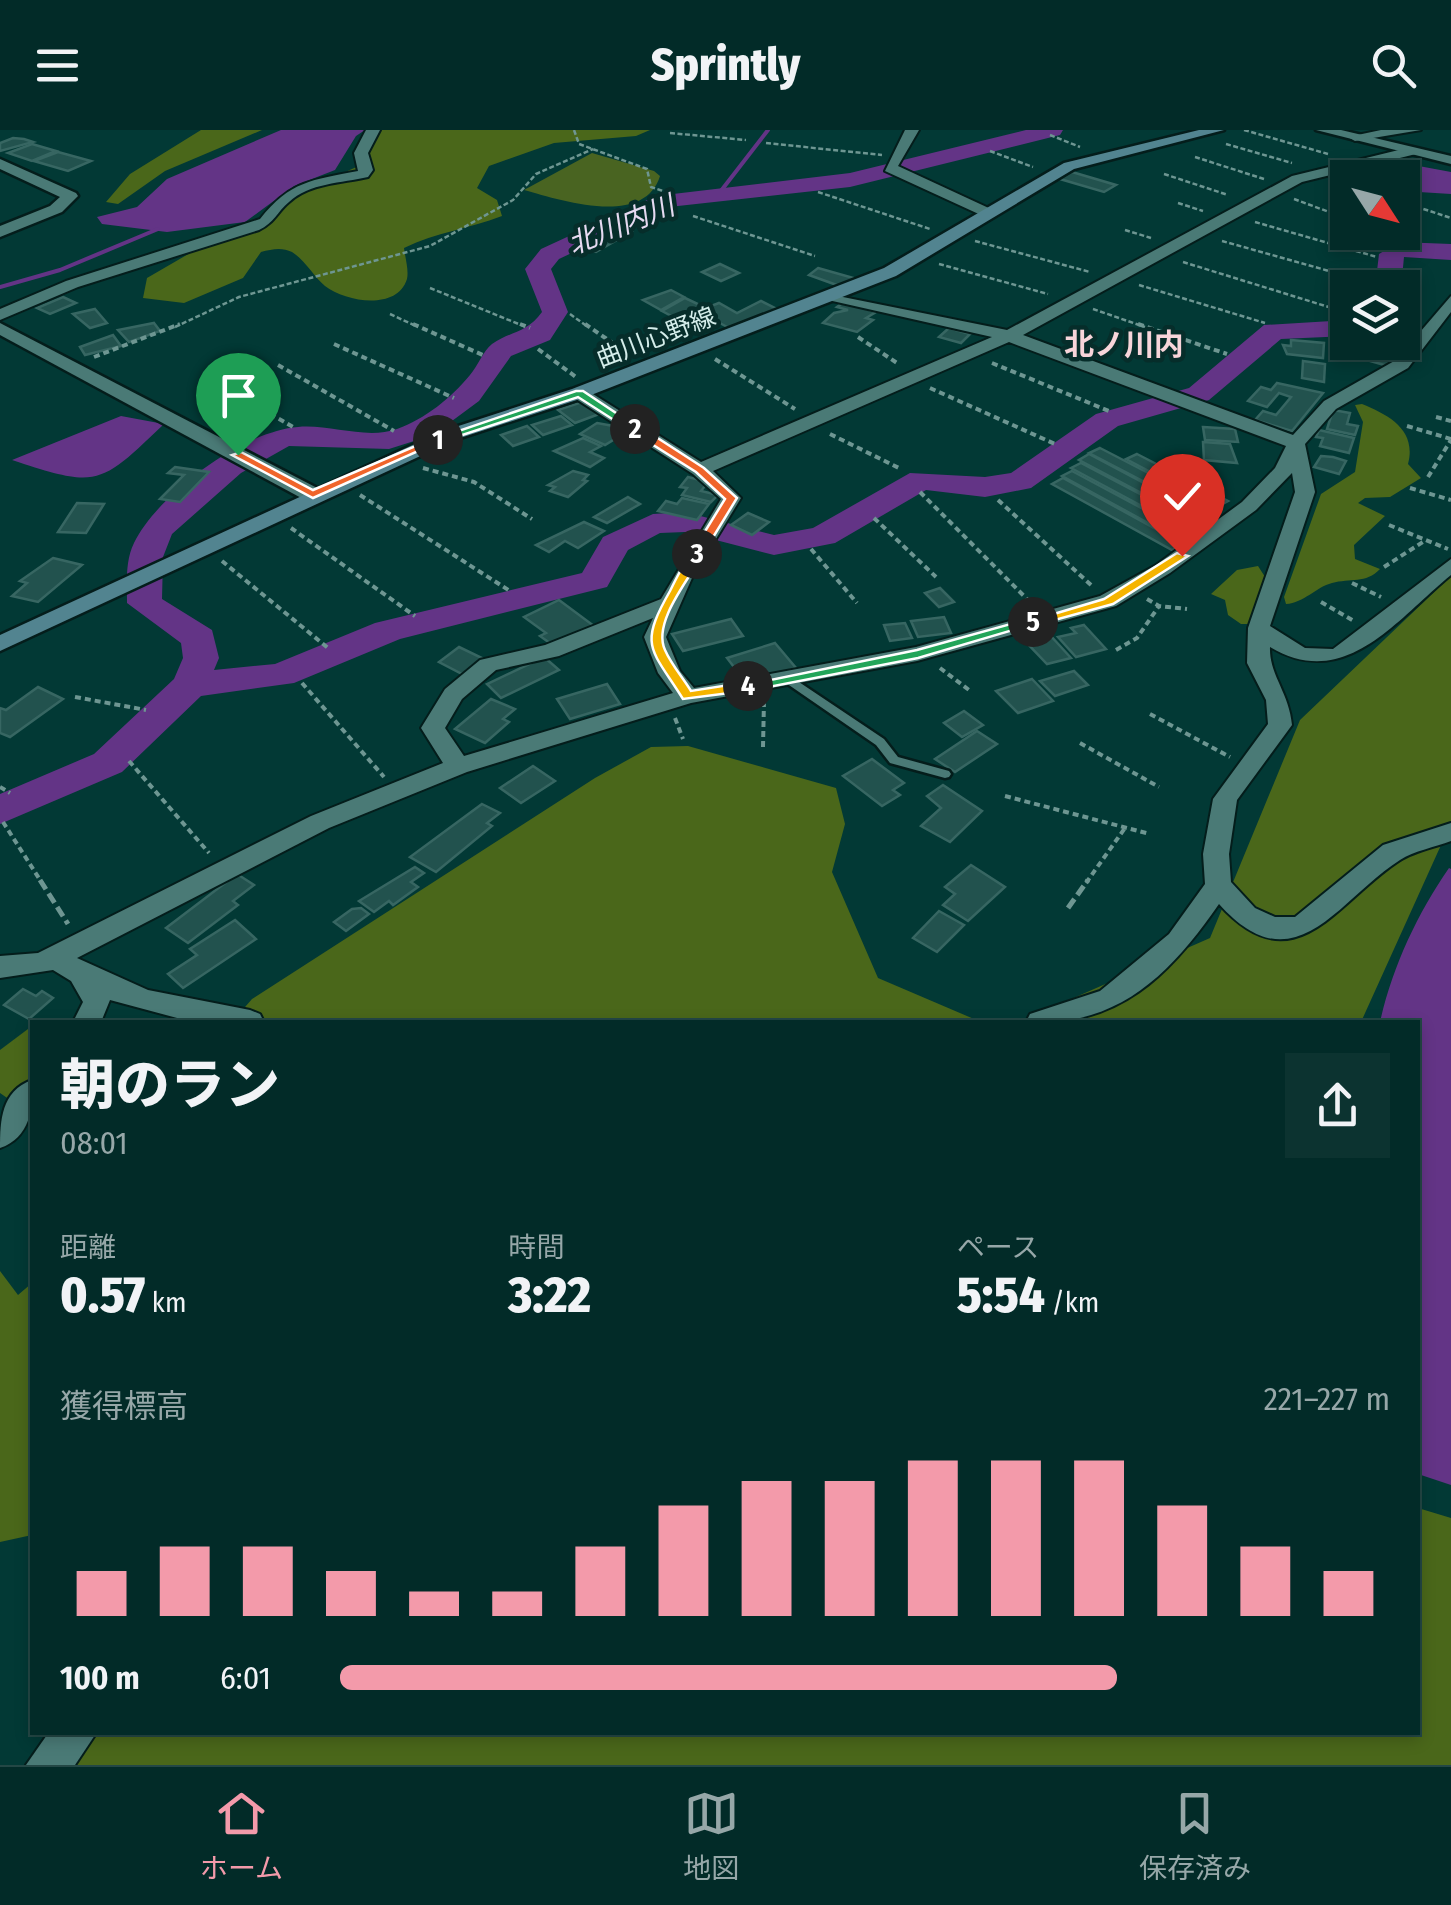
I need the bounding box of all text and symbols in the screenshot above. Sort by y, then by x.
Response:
icon: menu [30,38,85,93]
text: Sprintly [651,38,800,92]
icon: search [1366,38,1421,93]
north arrow [1330,160,1420,250]
map controls [1330,160,1420,360]
water label: 北川内川 [563,188,682,261]
button: layers [1330,270,1420,360]
street label: 曲川心野線 [592,302,720,374]
district label: 北ノ川内 [1064,327,1184,363]
pin [196,353,281,456]
icon: arrive [211,368,266,423]
pin: 2 [610,404,660,454]
text: 2 [629,412,641,445]
pin: 1 [413,415,463,465]
text: 1 [432,423,444,456]
pin [1140,454,1225,557]
icon: check [1155,469,1210,524]
pin: 3 [672,529,722,579]
text: 3 [690,537,704,570]
pin: 5 [1008,597,1058,647]
text: 5 [1026,605,1040,638]
pin: 4 [723,661,773,711]
text: 4 [741,669,755,702]
text: 朝のラン [60,1053,280,1119]
button: share [1285,1053,1390,1158]
text: 08:01 [60,1124,128,1162]
text: 距離 [60,1231,116,1264]
text: 時間 [508,1231,564,1264]
text: ペース [957,1231,1039,1264]
text: 0.57 [60,1265,145,1325]
text: 3:22 [508,1265,591,1325]
text: 5:54 [957,1265,1045,1325]
text: km [145,1286,186,1319]
text: /km [1045,1286,1099,1319]
text: 221–227 m [1264,1380,1390,1418]
text: 獲得標高 [60,1387,188,1425]
text: 100 m [60,1659,140,1697]
text: 6:01 [220,1659,271,1697]
tab: ホーム [200,1786,283,1886]
tab: 地図 [683,1786,739,1886]
tab: 保存済み [1139,1786,1251,1886]

